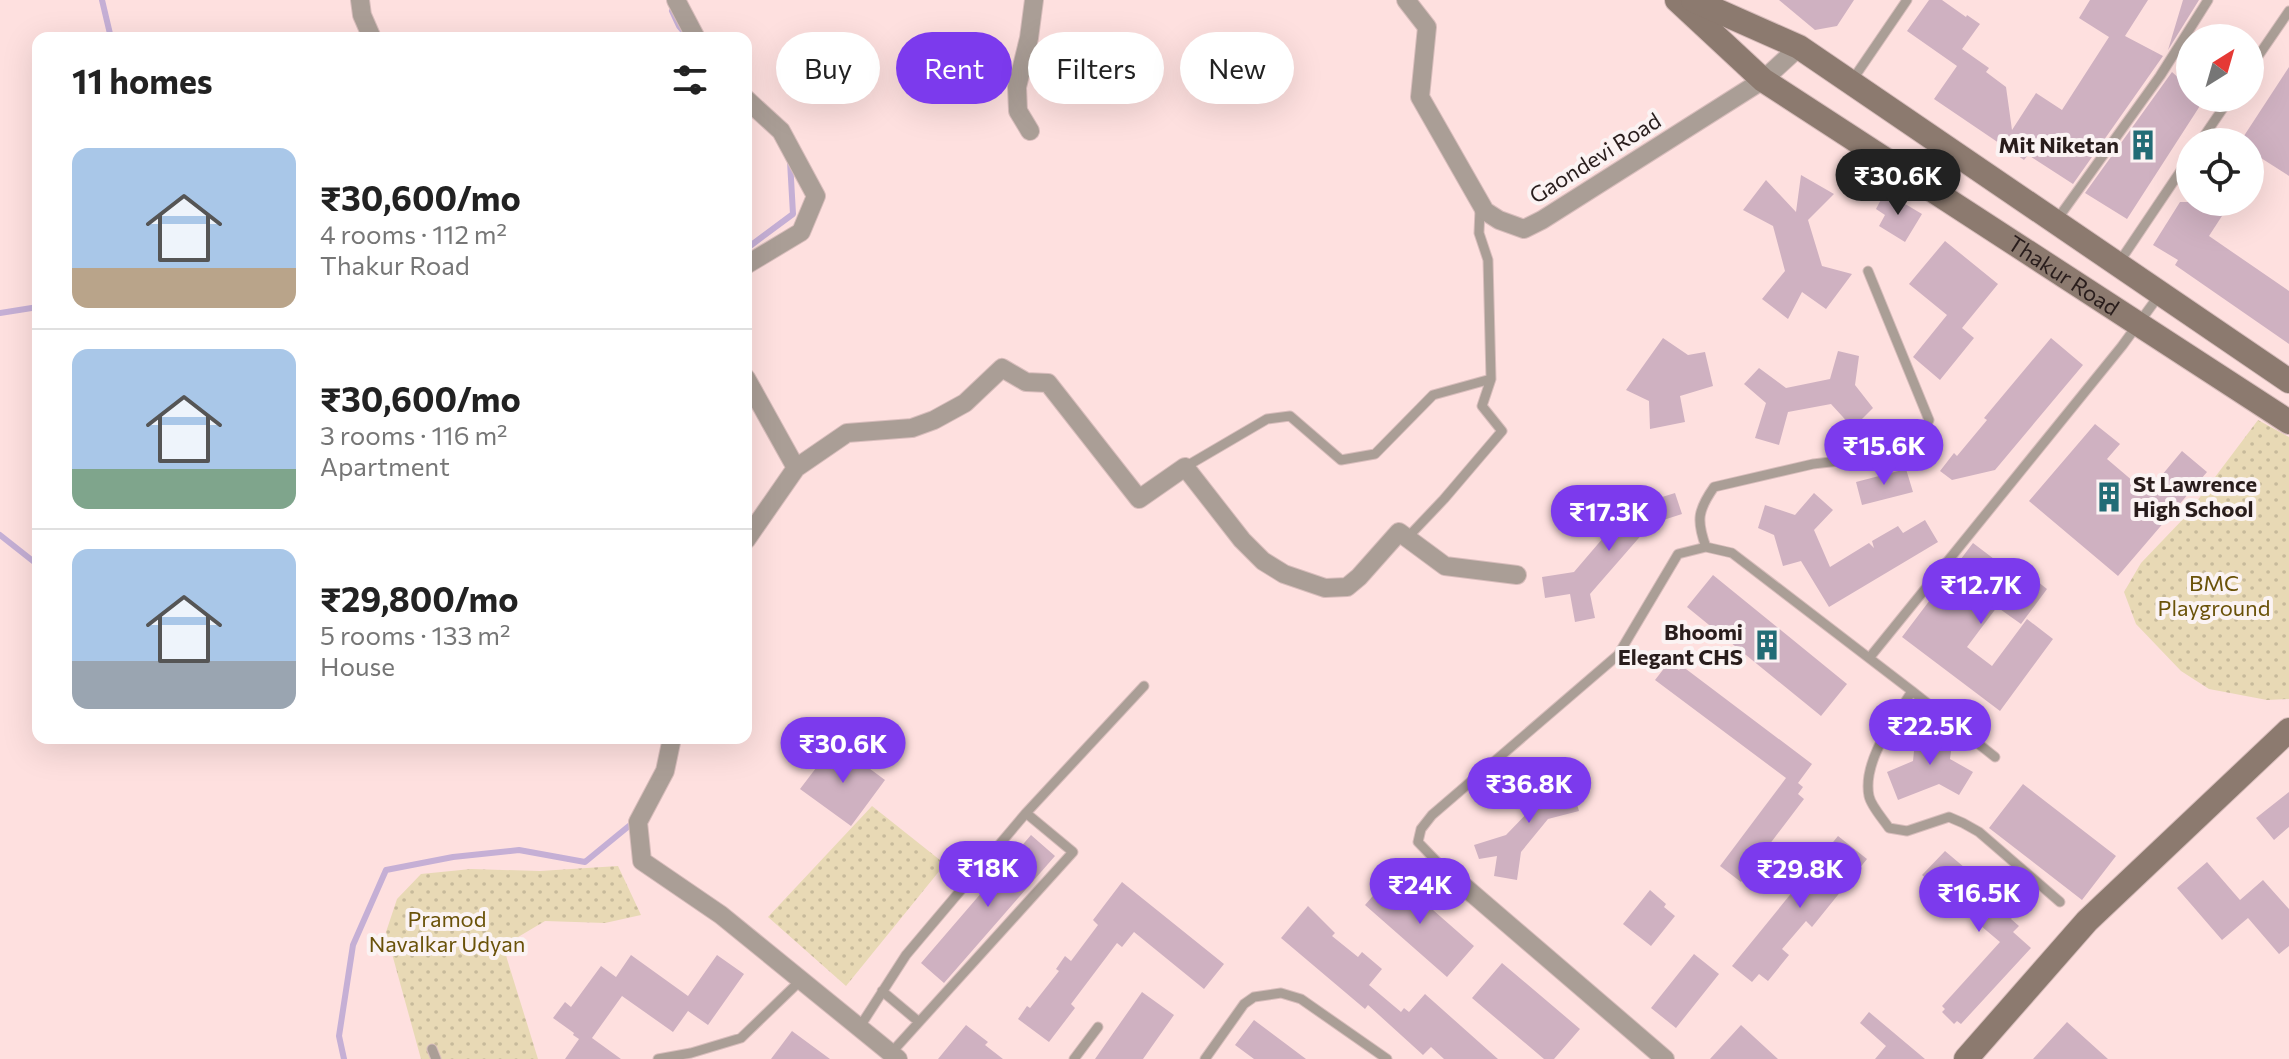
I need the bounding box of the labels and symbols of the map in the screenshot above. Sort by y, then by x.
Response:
north arrow [2176,24,2264,112]
street label: Gaondevi Road [1524,106,1665,209]
building icon: Mit Niketan [2126,128,2160,162]
place label: Mit Niketan [1998,131,2119,158]
pin: ₹30.6K [1833,149,1963,217]
street label: Thakur Road [2003,229,2124,321]
pin: ₹15.6K [1819,419,1949,487]
place label: St Lawrence High School [2133,470,2257,522]
building icon: St Lawrence High School [2092,480,2126,514]
pin: ₹17.3K [1544,485,1674,553]
pin: ₹12.7K [1916,558,2046,626]
park label: BMC Playground [2158,569,2270,621]
place label: Bhoomi Elegant CHS [1618,618,1743,670]
building icon: Bhoomi Elegant CHS [1750,628,1784,662]
pin: ₹22.5K [1865,699,1995,767]
pin: ₹30.6K [778,717,908,785]
pin: ₹36.8K [1464,757,1594,825]
pin: ₹18K [941,841,1035,909]
pin: ₹29.8K [1735,842,1865,910]
pin: ₹24K [1373,858,1467,926]
pin: ₹16.5K [1914,866,2044,934]
park label: Pramod Navalkar Udyan [369,905,525,957]

